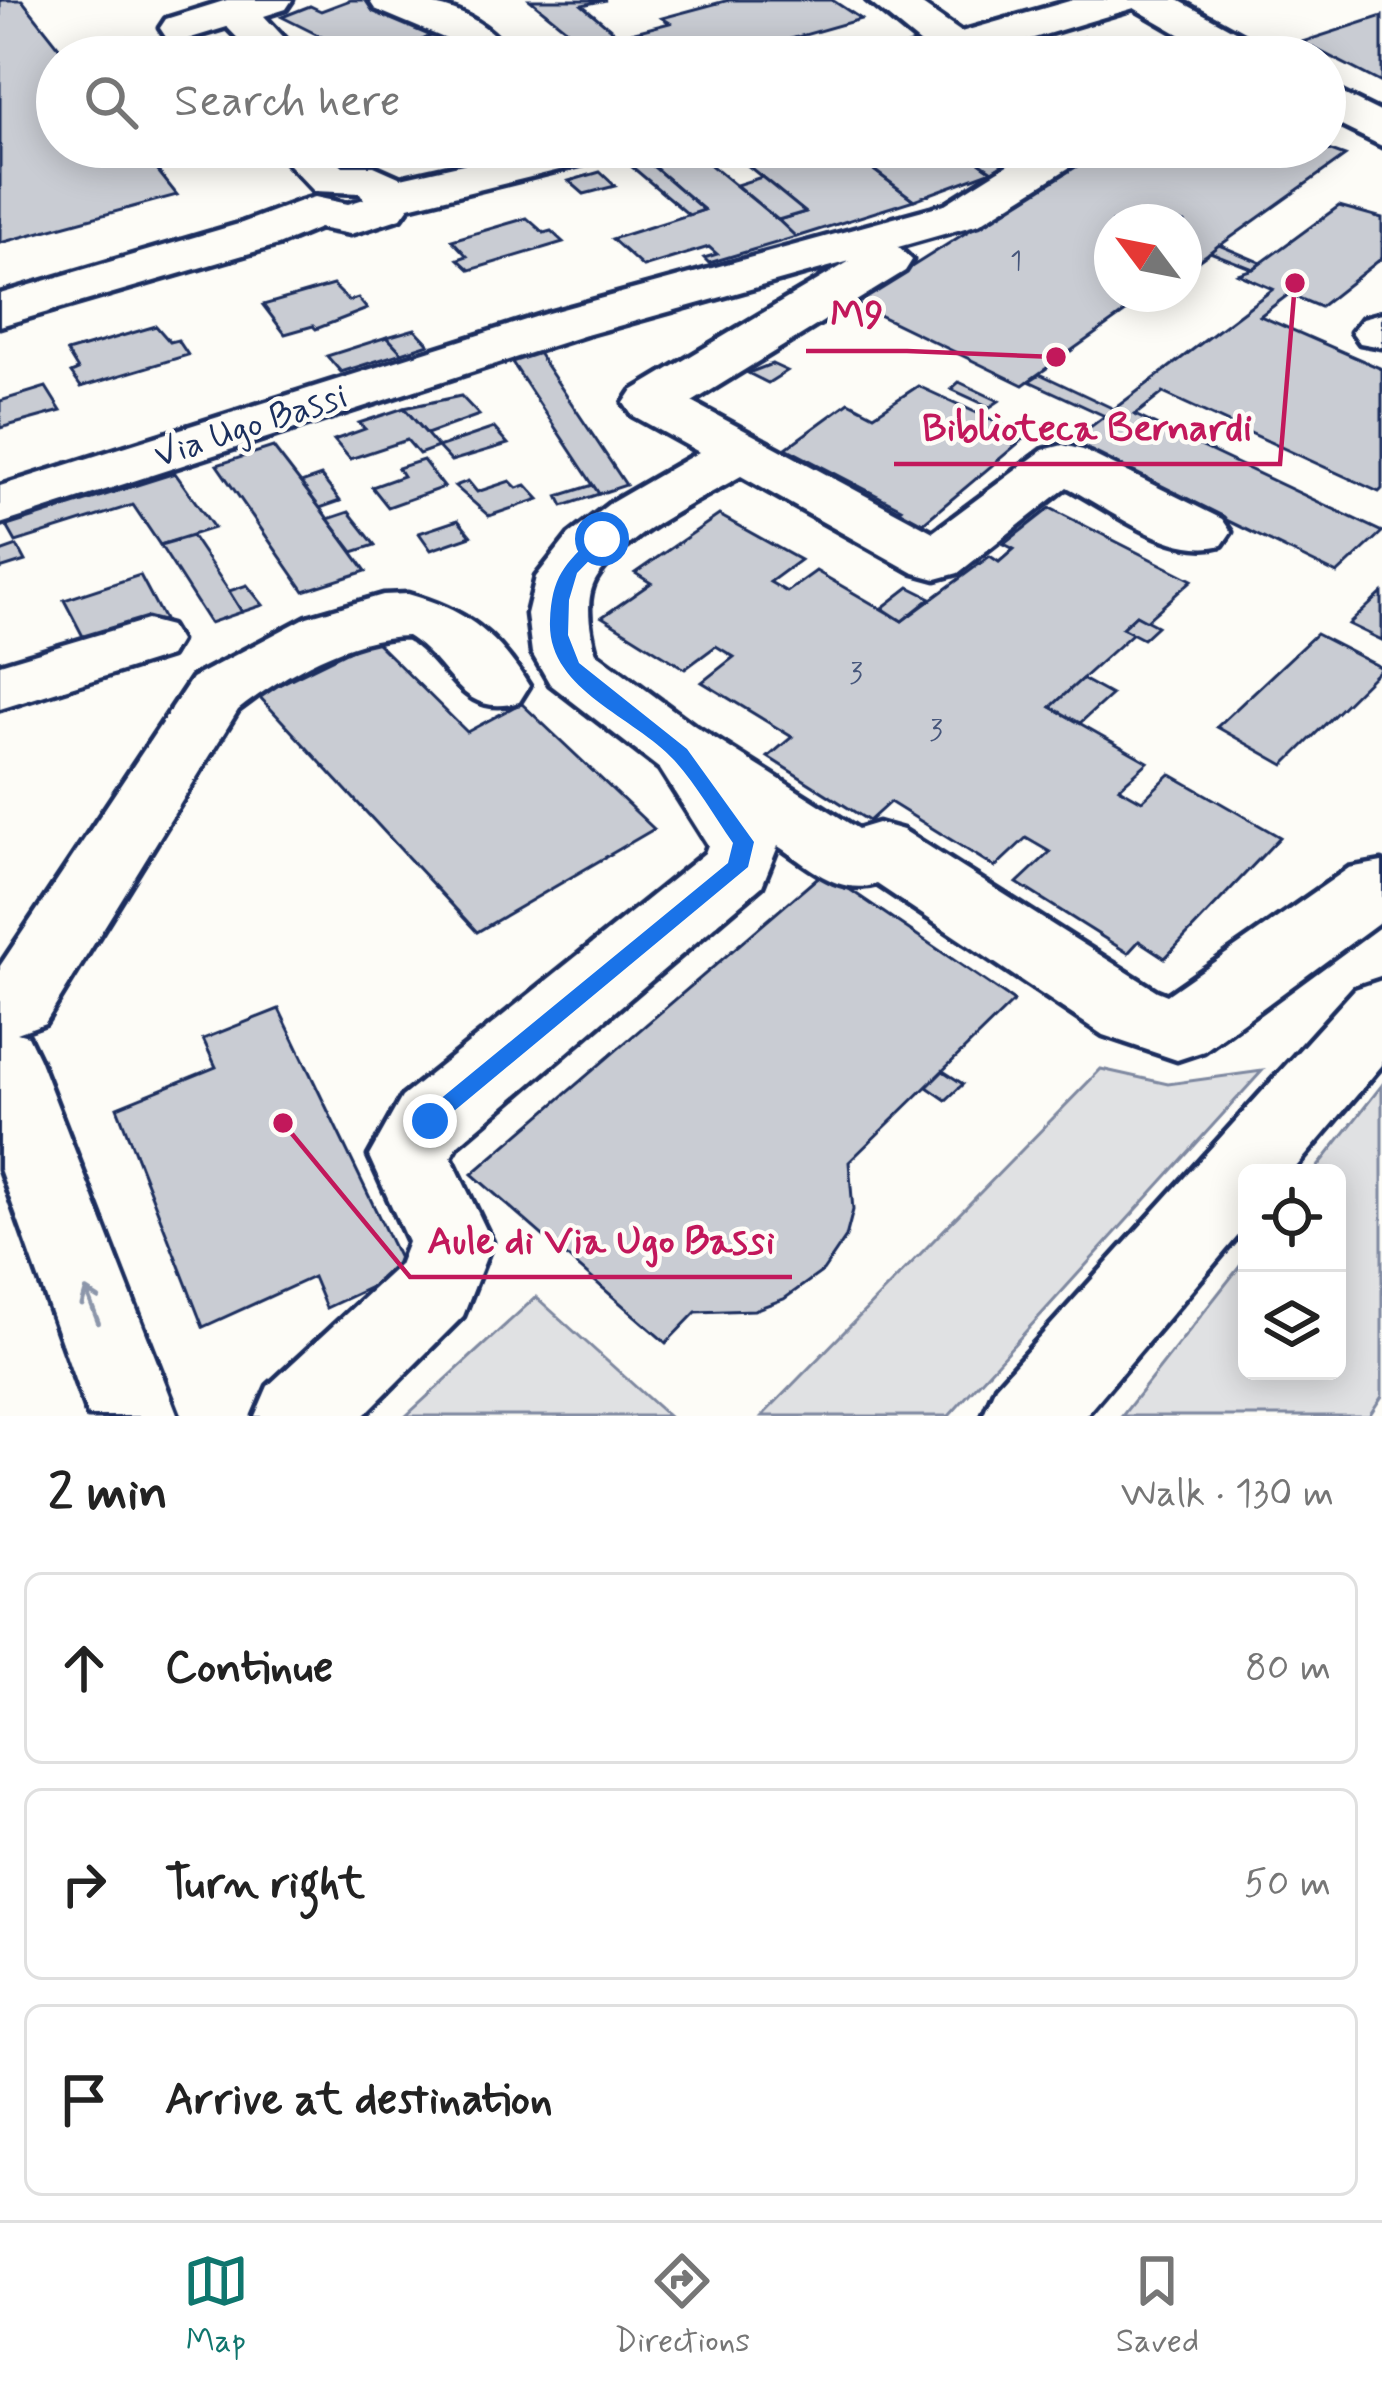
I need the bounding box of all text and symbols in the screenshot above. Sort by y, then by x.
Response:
search box [36,36,1346,168]
icon: search [78,69,144,135]
text: Search here [174,73,401,132]
north arrow [1094,204,1202,312]
house number: 1 [1010,244,1022,279]
callout: M9 [806,276,907,351]
text: M9 [830,291,884,342]
street label: Via Ugo Bassi [148,374,354,480]
callout: Biblioteca Bernardi [894,389,1280,464]
text: Biblioteca Bernardi [922,404,1252,455]
route start [575,512,629,566]
house number: 3 [849,654,863,693]
house number: 3 [929,711,943,750]
route end [403,1094,457,1148]
map controls [1238,1164,1346,1380]
button: locate [1238,1164,1346,1272]
callout: Aule di Via Ugo Bassi [410,1202,792,1277]
text: Aule di Via Ugo Bassi [427,1217,775,1268]
button: layers [1238,1272,1346,1380]
one-way arrow [80,1289,102,1326]
text: 2 min [48,1461,168,1527]
text: Walk · 130 m [1121,1469,1334,1520]
icon: ahead [51,1635,117,1701]
text: Continue [165,1639,333,1698]
text: 80 m [1245,1643,1331,1694]
icon: right [51,1851,117,1917]
text: Turn right [165,1855,365,1914]
text: 50 m [1244,1859,1331,1910]
icon: arrive [51,2067,117,2133]
text: Arrive at destination [165,2071,553,2130]
tab: Map [183,2248,249,2364]
tab: Directions [614,2248,750,2364]
tab: Saved [1116,2248,1199,2364]

